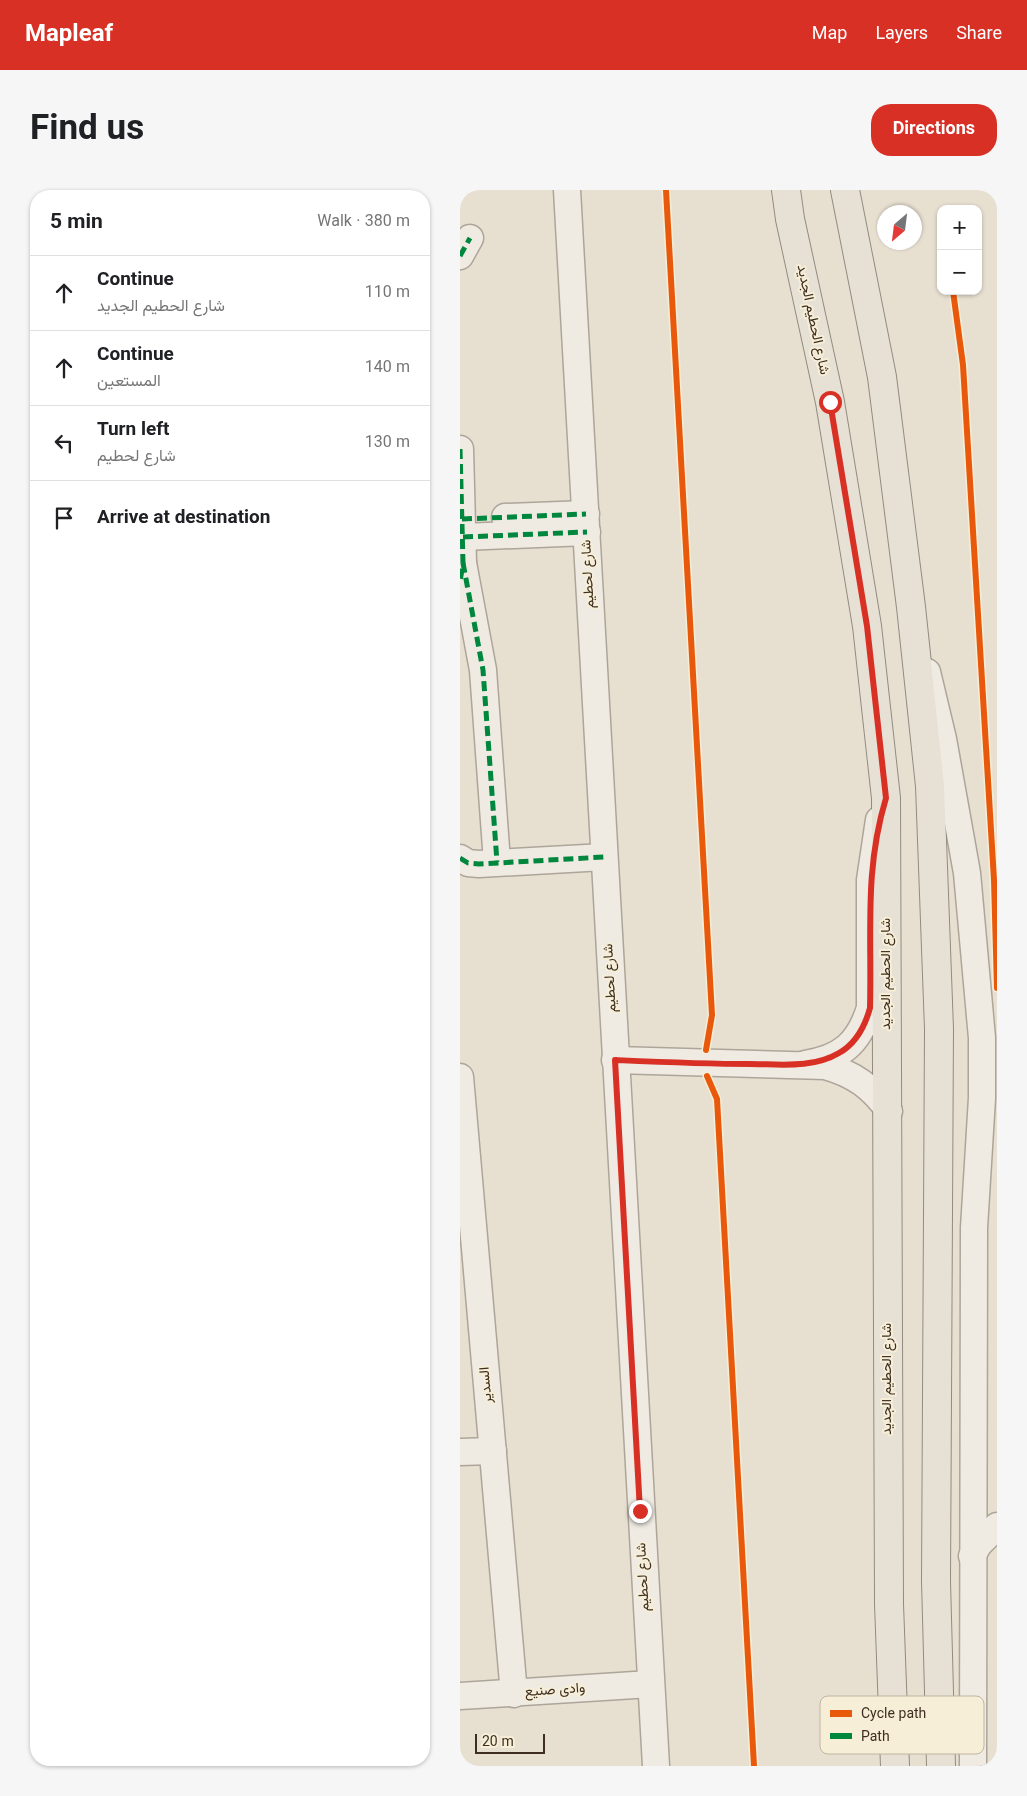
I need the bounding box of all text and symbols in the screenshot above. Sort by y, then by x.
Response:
text: Mapleaf [25,16,113,54]
text: Map [812,21,847,49]
text: Layers [875,21,928,49]
text: Share [956,21,1002,49]
text: Find us [30,103,144,158]
button: Directions [871,104,997,156]
north arrow [877,205,922,250]
map controls [937,205,982,295]
button: + [937,205,982,250]
text: 5 min [50,206,103,239]
text: Walk · 380 m [317,210,410,235]
button: − [937,250,982,295]
street label: شارع الحطيم الجديد [790,263,834,377]
text: Continue [97,266,174,295]
icon: ahead [50,279,78,307]
text: 110 m [365,281,410,306]
text: شارع الحطيم الجديد [97,295,225,320]
text: Continue [97,341,174,370]
icon: ahead [50,354,78,382]
text: 140 m [365,356,410,381]
text: المستعين [97,370,161,395]
route start [819,391,842,414]
text: Turn left [97,416,169,445]
icon: left [50,429,78,457]
text: 130 m [365,431,410,456]
text: شارع لحطيم [97,445,176,470]
icon: arrive [50,504,78,532]
text: Arrive at destination [97,504,270,533]
street label: شارع لحطيم [576,539,602,609]
street label: شارع الحطيم الجديد [876,918,898,1030]
street label: شارع لحطيم [598,943,624,1013]
street label: شارع الحطيم الجديد [877,1323,899,1435]
street label: السدير [474,1366,500,1405]
route end [629,1500,652,1523]
street label: شارع لحطيم [631,1542,657,1612]
street label: وادى صنيع [524,1678,586,1704]
legend [820,1696,984,1754]
text: Cycle path [861,1704,926,1726]
text: Path [861,1727,890,1749]
scale bar [475,1731,545,1754]
text: 20 m [482,1732,514,1754]

